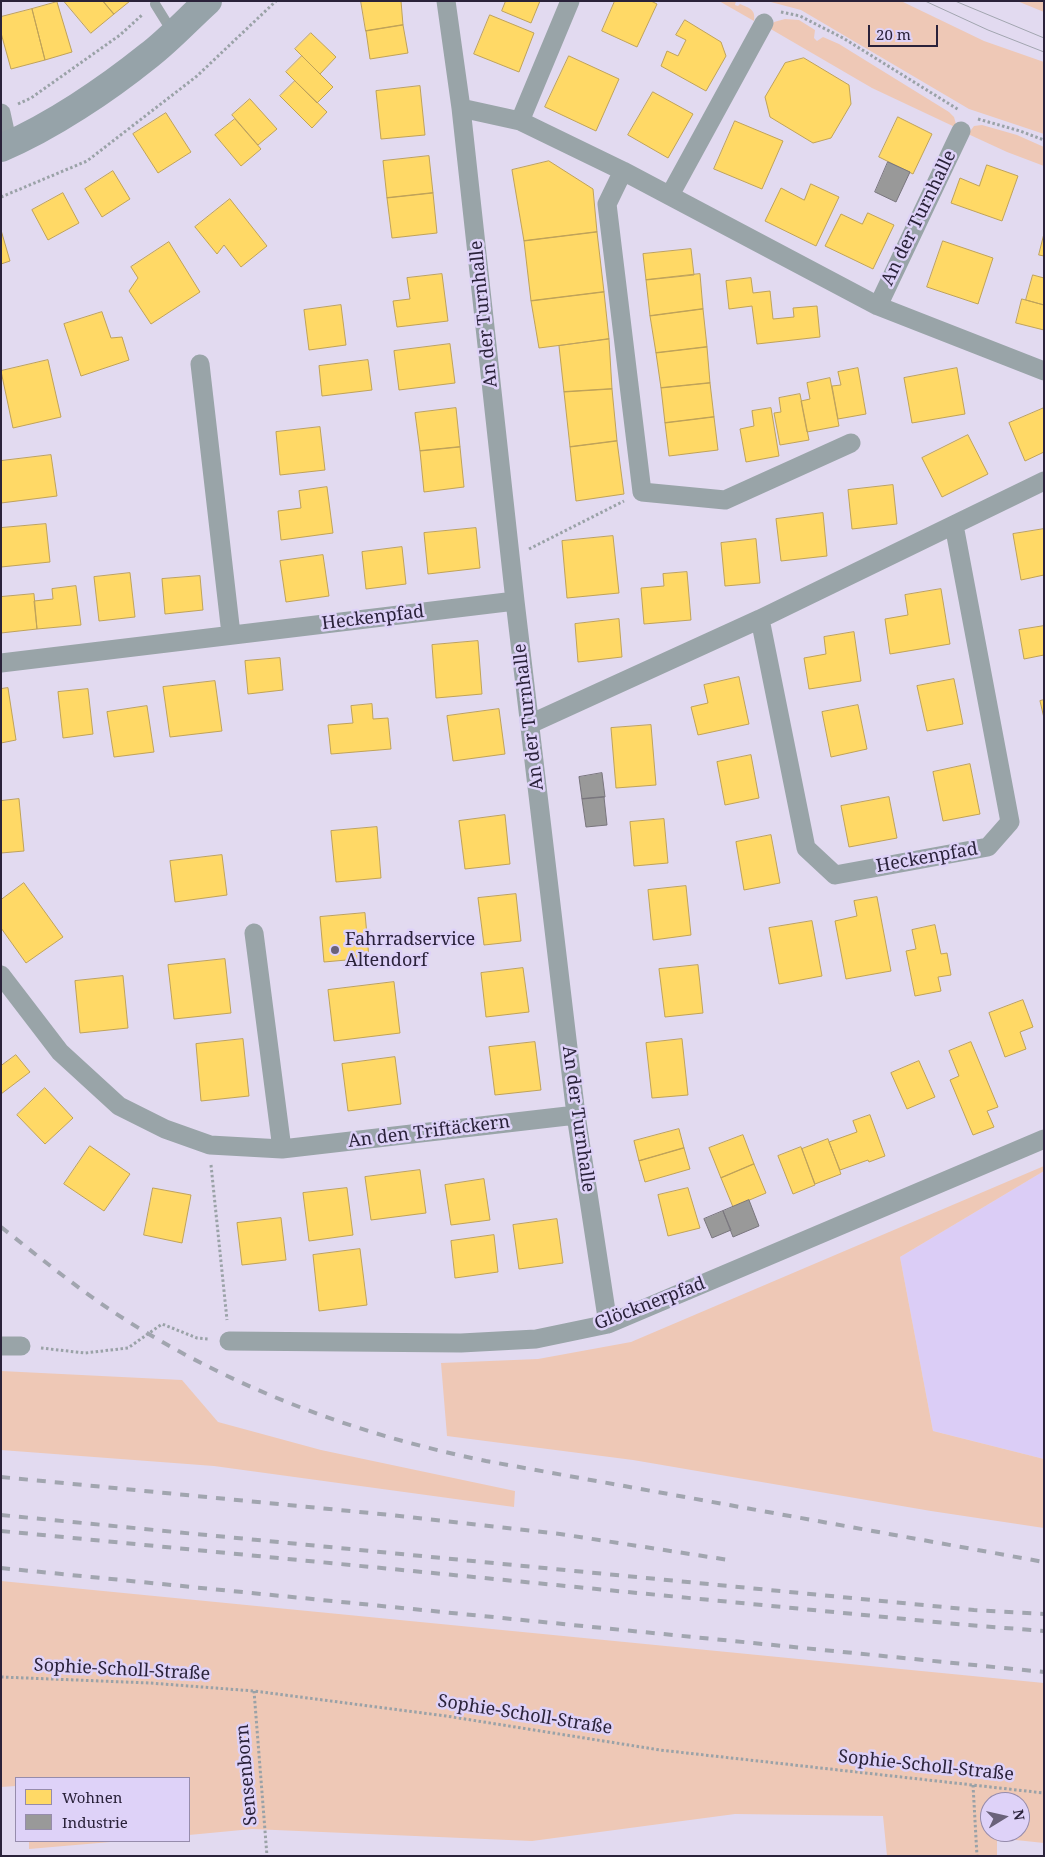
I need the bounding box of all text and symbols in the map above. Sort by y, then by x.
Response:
scale bar [870,15,940,47]
text: 20 m [876,24,911,44]
street label: An der Turnhalle [877,147,961,289]
street label: An der Turnhalle [466,239,502,389]
street label: Heckenpfad [321,601,425,635]
street label: An der Turnhalle [509,642,549,792]
street label: Heckenpfad [874,838,980,878]
place label: Fahrradservice Altendorf [345,929,475,972]
marker: Fahrradservice Altendorf [329,944,341,956]
street label: An der Turnhalle [557,1044,599,1194]
street label: An den Triftäckern [347,1111,511,1153]
street label: Glöcknerpfad [592,1273,708,1335]
street label: Sophie-Scholl-Straße [33,1655,211,1685]
street label: Sophie-Scholl-Straße [436,1691,614,1739]
street label: Sensenborn [232,1723,262,1827]
street label: Sophie-Scholl-Straße [837,1746,1015,1786]
legend [15,1777,190,1842]
text: Wohnen [62,1787,122,1807]
north arrow [980,1792,1030,1842]
text: N [1009,1808,1030,1822]
text: Industrie [62,1812,128,1832]

